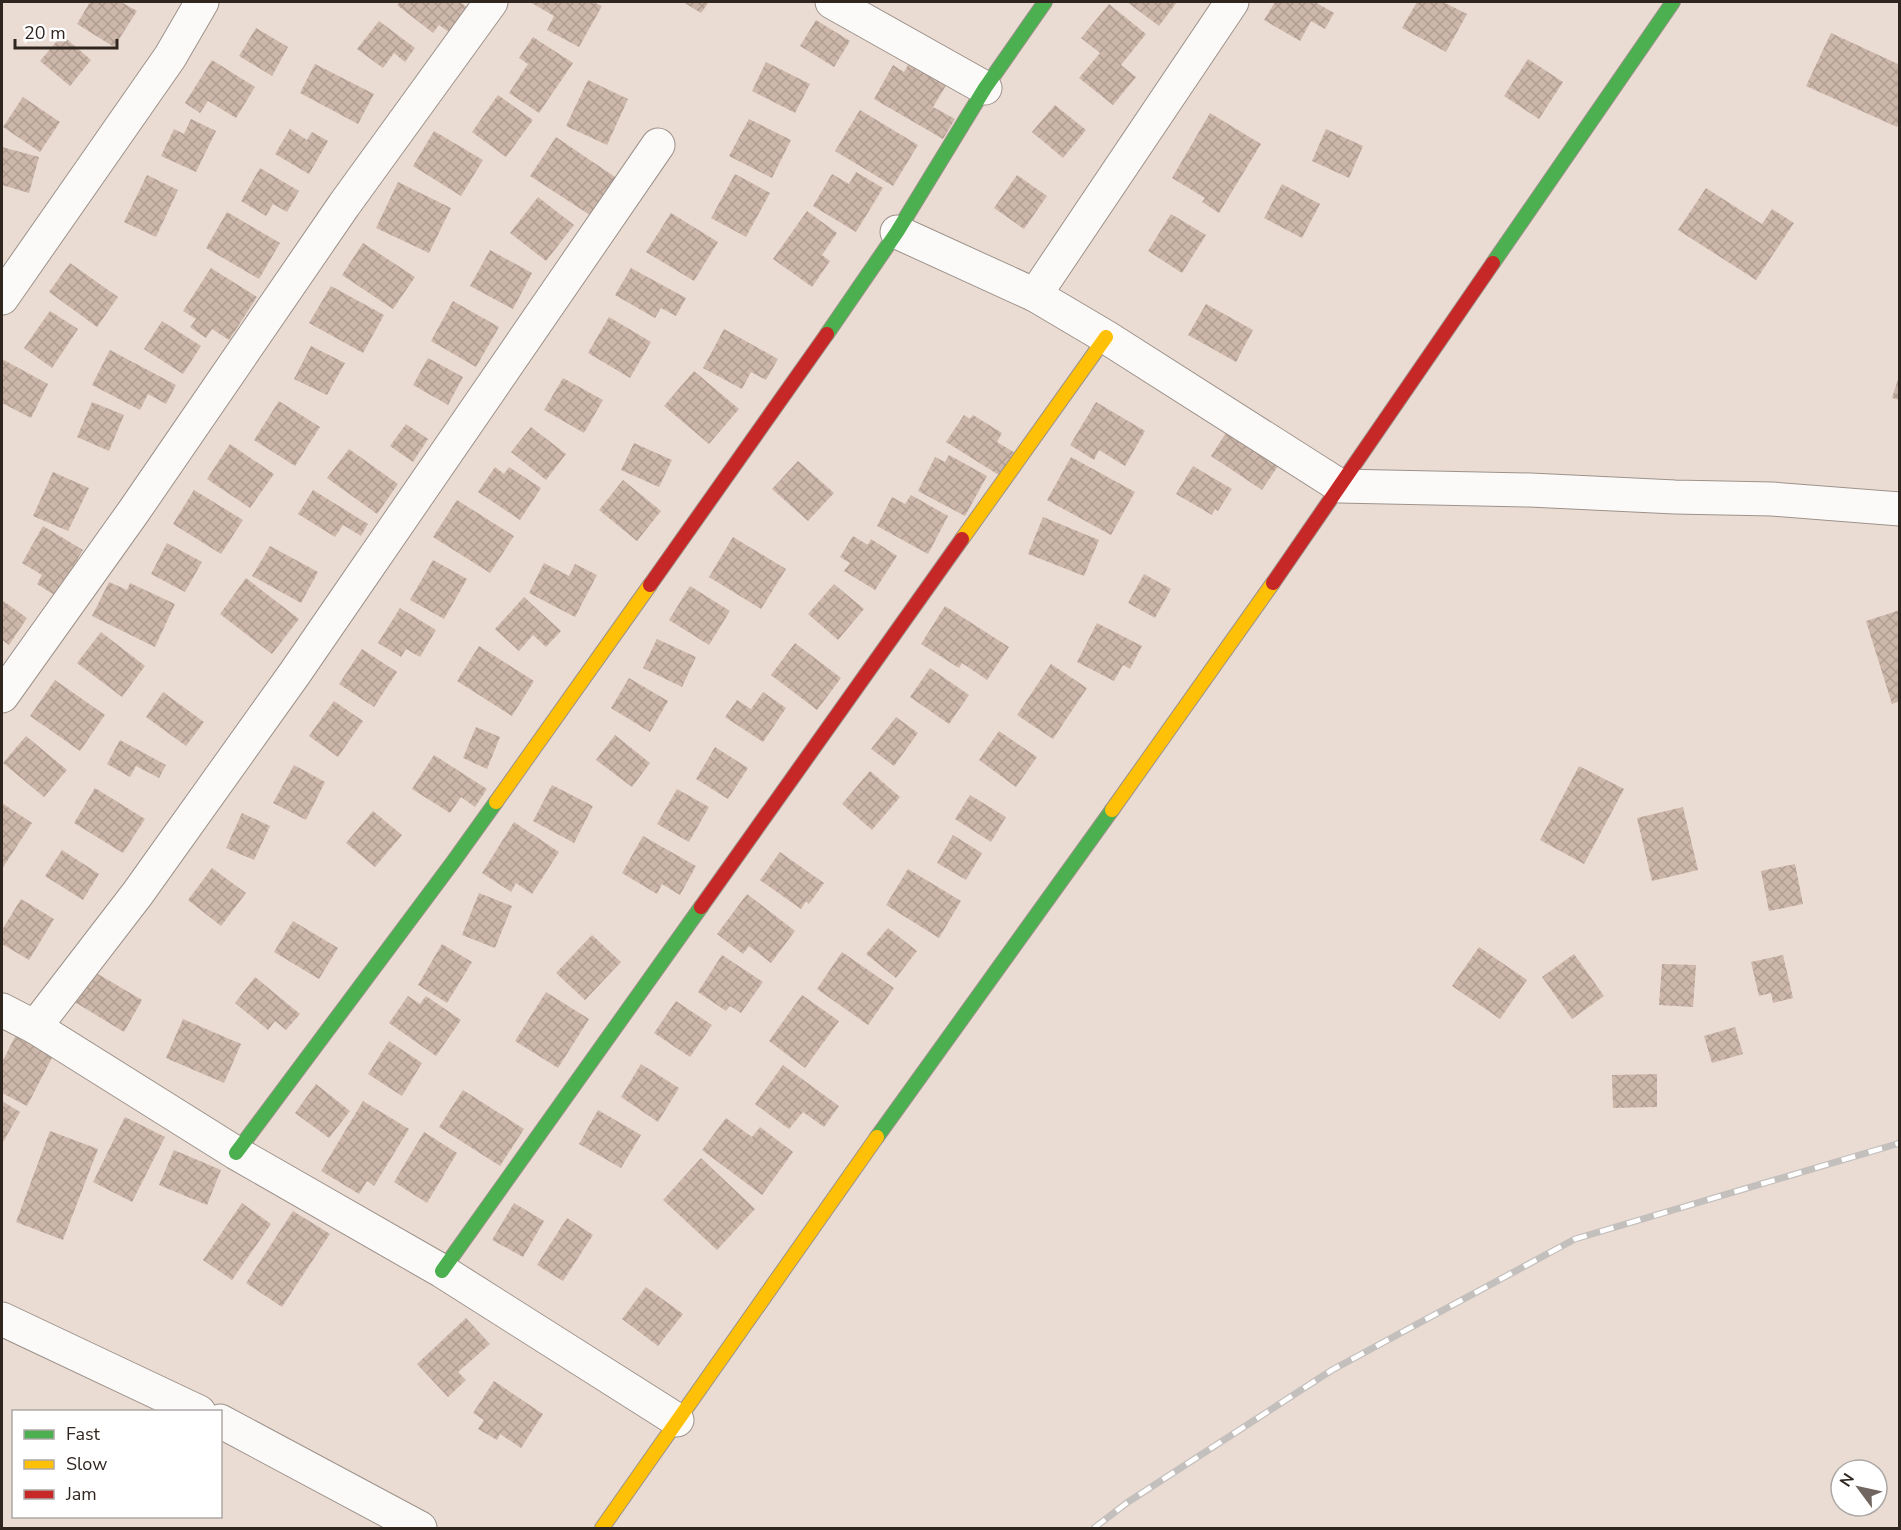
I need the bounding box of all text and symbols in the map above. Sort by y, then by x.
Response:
scale bar [15,12,117,50]
text: 20 m [24,21,66,45]
legend [12,1410,222,1518]
text: Fast [66,1422,101,1446]
text: Slow [66,1452,107,1476]
north arrow [1829,1458,1889,1518]
text: N [1835,1469,1860,1491]
text: Jam [65,1482,97,1506]

